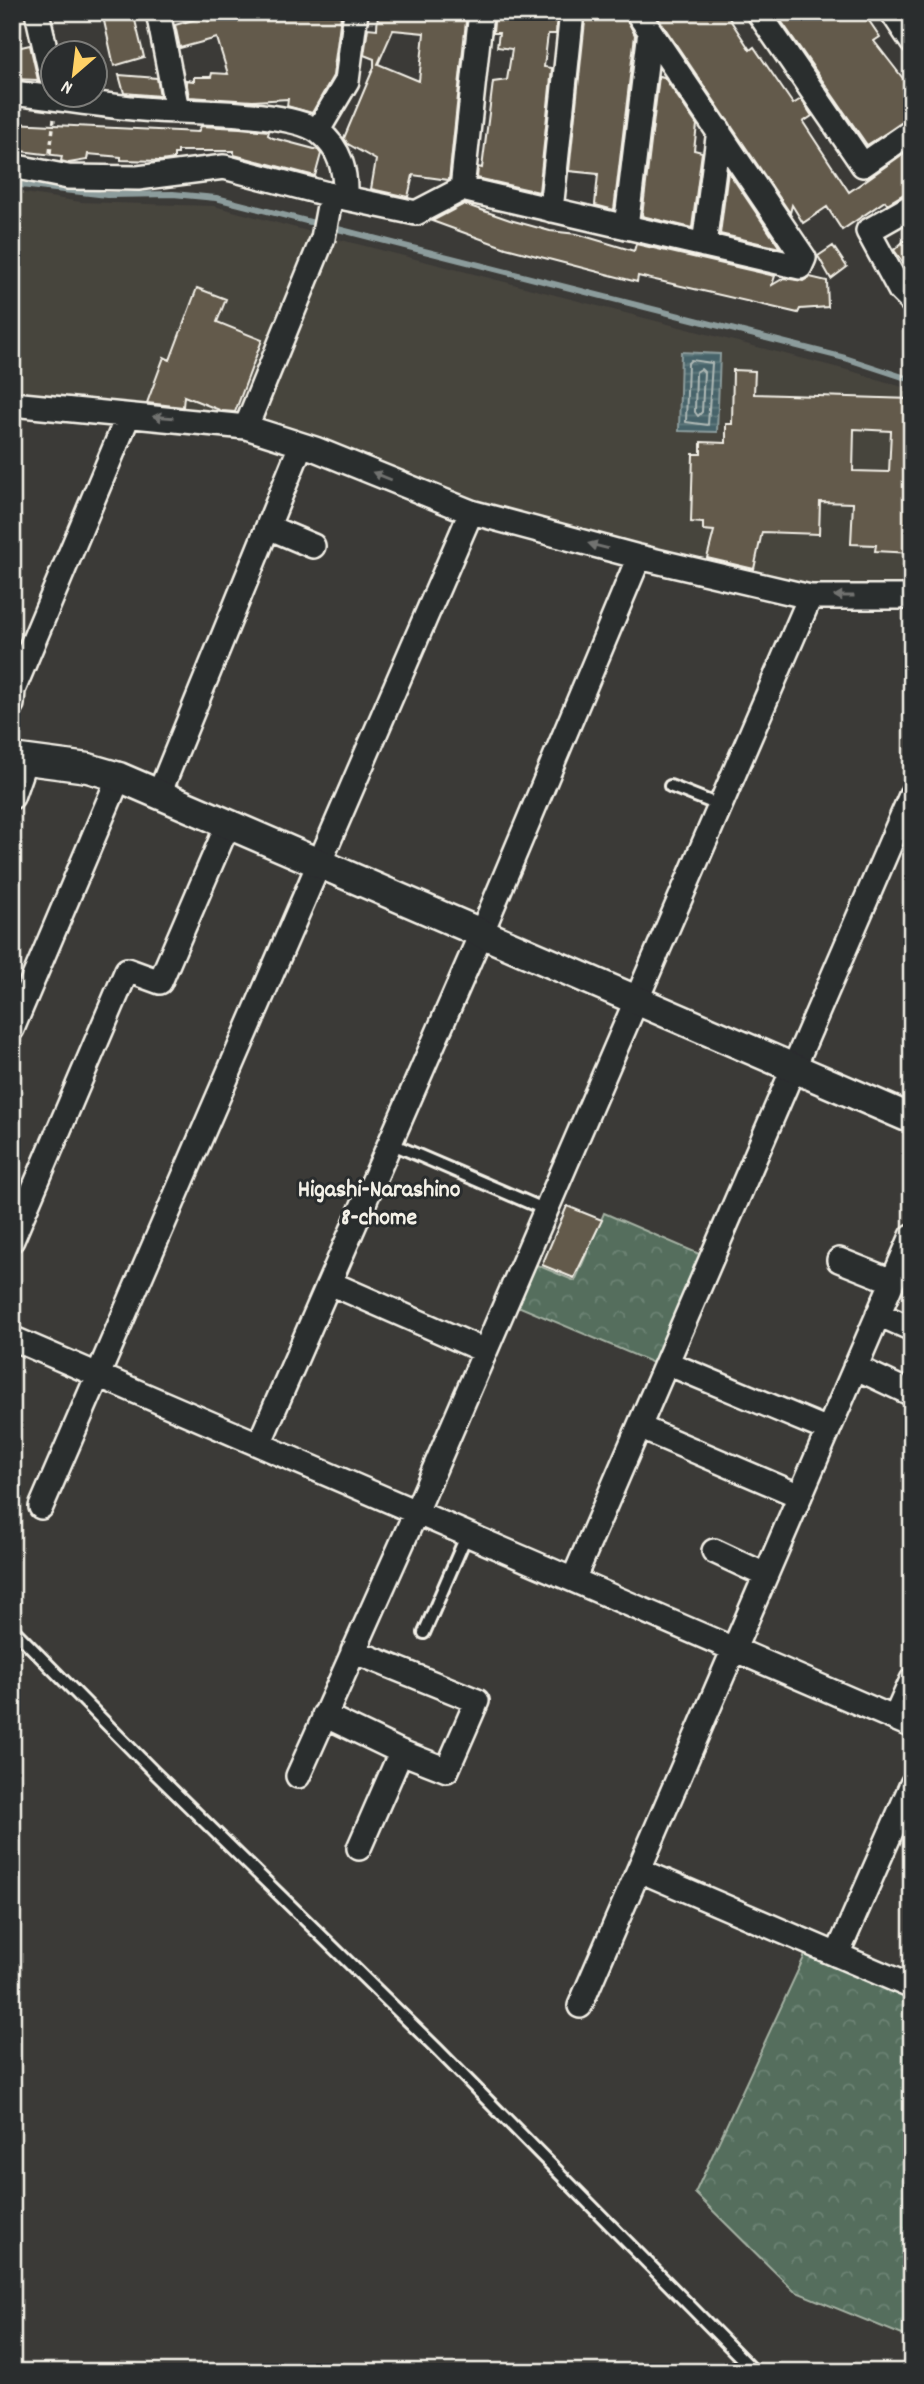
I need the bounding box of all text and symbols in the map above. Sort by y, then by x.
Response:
north arrow [38,38,108,108]
text: N [57,72,78,100]
one-way arrow [152,411,174,422]
one-way arrow [371,470,392,481]
one-way arrow [587,540,608,550]
one-way arrow [832,590,854,602]
district label: Higashi-Narashino 8-chome [298,1174,461,1236]

